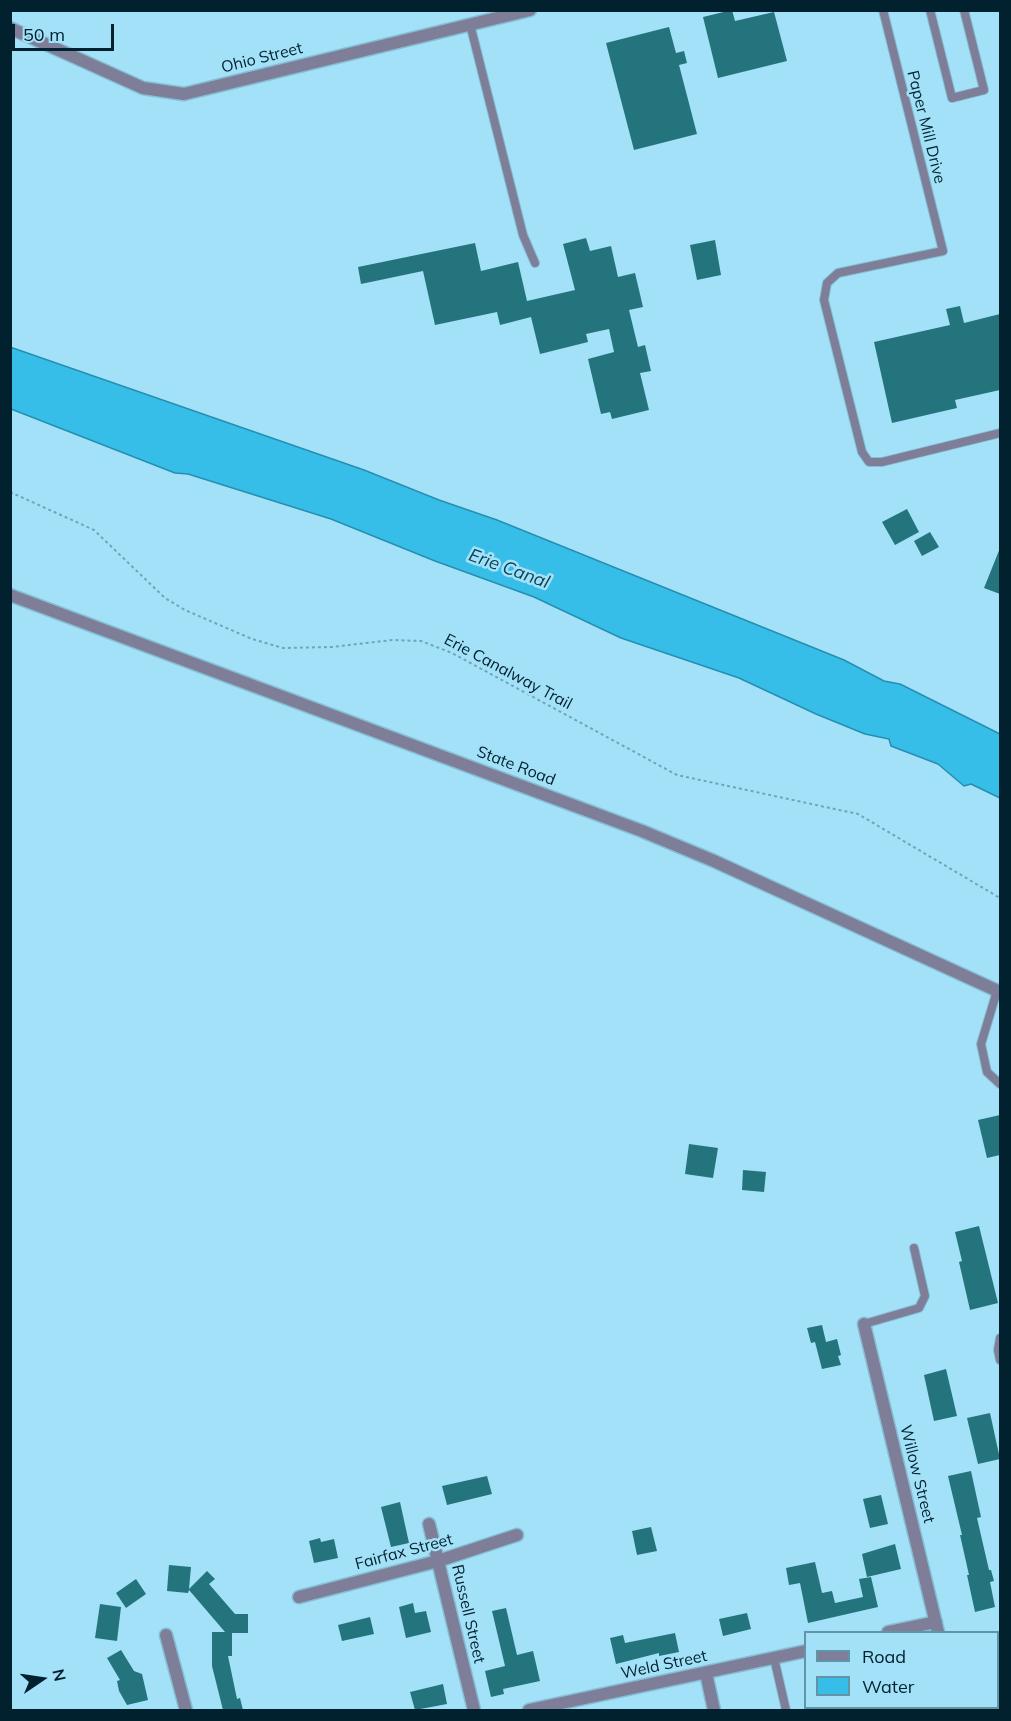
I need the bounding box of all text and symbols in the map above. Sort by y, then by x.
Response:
scale bar [15,12,117,50]
text: 50 m [23,23,65,46]
street label: Ohio Street [219,39,305,77]
street label: Paper Mill Drive [903,68,949,186]
water label: Erie Canal [466,544,552,594]
street label: Erie Canalway Trail [441,630,575,714]
street label: State Road [474,742,558,790]
street label: Willow Street [896,1423,938,1525]
street label: Fairfax Street [353,1530,455,1574]
street label: Russell Street [447,1563,489,1665]
legend [804,1631,999,1709]
text: Road [862,1645,906,1668]
street label: Weld Street [619,1647,709,1683]
north arrow [12,1649,72,1709]
text: N [48,1667,71,1683]
text: Water [862,1675,914,1698]

